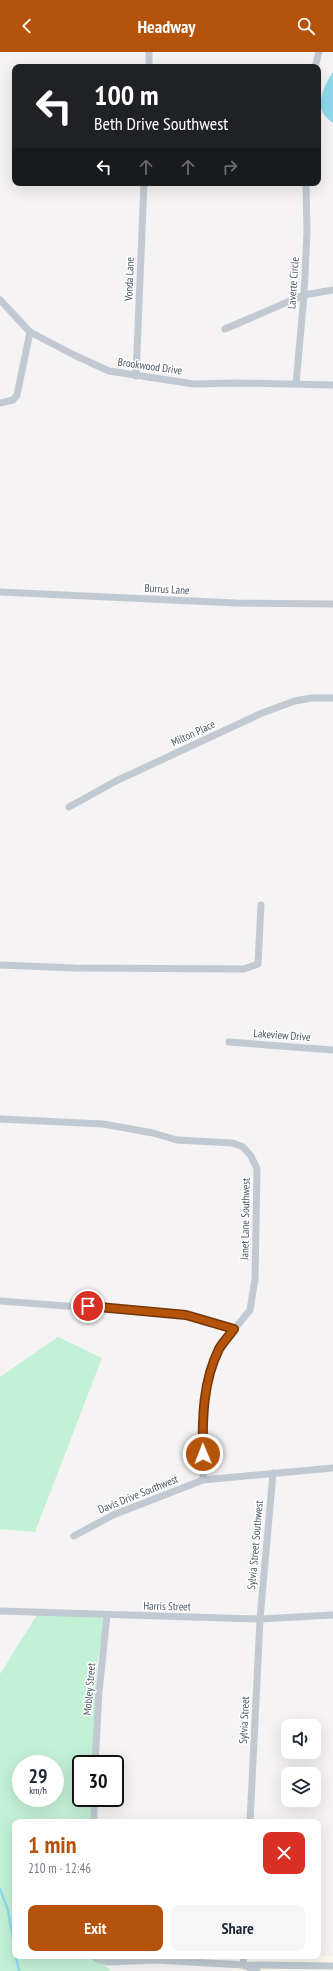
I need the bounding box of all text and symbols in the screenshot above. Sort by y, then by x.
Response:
icon: back [16,15,38,37]
text: Headway [137,15,196,38]
icon: search [295,15,317,37]
text: 100 m [94,76,158,113]
icon: left [28,80,80,132]
text: Beth Drive Southwest [94,112,228,135]
icon: left [93,156,115,178]
icon: ahead [135,156,157,178]
icon: ahead [177,156,199,178]
icon: right [219,156,241,178]
street label: Vonda Lane [121,256,137,302]
street label: Laverte Circle [284,256,302,310]
street label: Brookwood Drive [117,355,184,378]
street label: Burrus Lane [144,581,190,597]
street label: Milton Place [169,717,218,749]
street label: Lakeview Drive [253,1026,311,1044]
street label: Janet Lane Southwest [237,1178,253,1261]
pin [71,1289,105,1323]
icon: arrive [77,1295,99,1317]
position arrow [182,1433,224,1475]
street label: Davis Drive Southwest [96,1472,180,1516]
street label: Sylvia Street Southwest [244,1500,266,1590]
street label: Harris Street [143,1599,191,1613]
street label: Mobley Street [80,1662,98,1716]
street label: Sylvia Street [236,1696,252,1744]
map controls [281,1719,321,1807]
button: sound [281,1719,321,1759]
speed limit sign: 30 [72,1755,124,1807]
text: 29 [28,1763,48,1789]
button: layers [281,1767,321,1807]
text: km/h [29,1784,47,1797]
text: 1 min [28,1829,76,1860]
button: close [263,1832,305,1874]
text: 210 m · 12:46 [28,1860,91,1877]
button: Exit [28,1905,163,1951]
button: Share [171,1905,305,1951]

